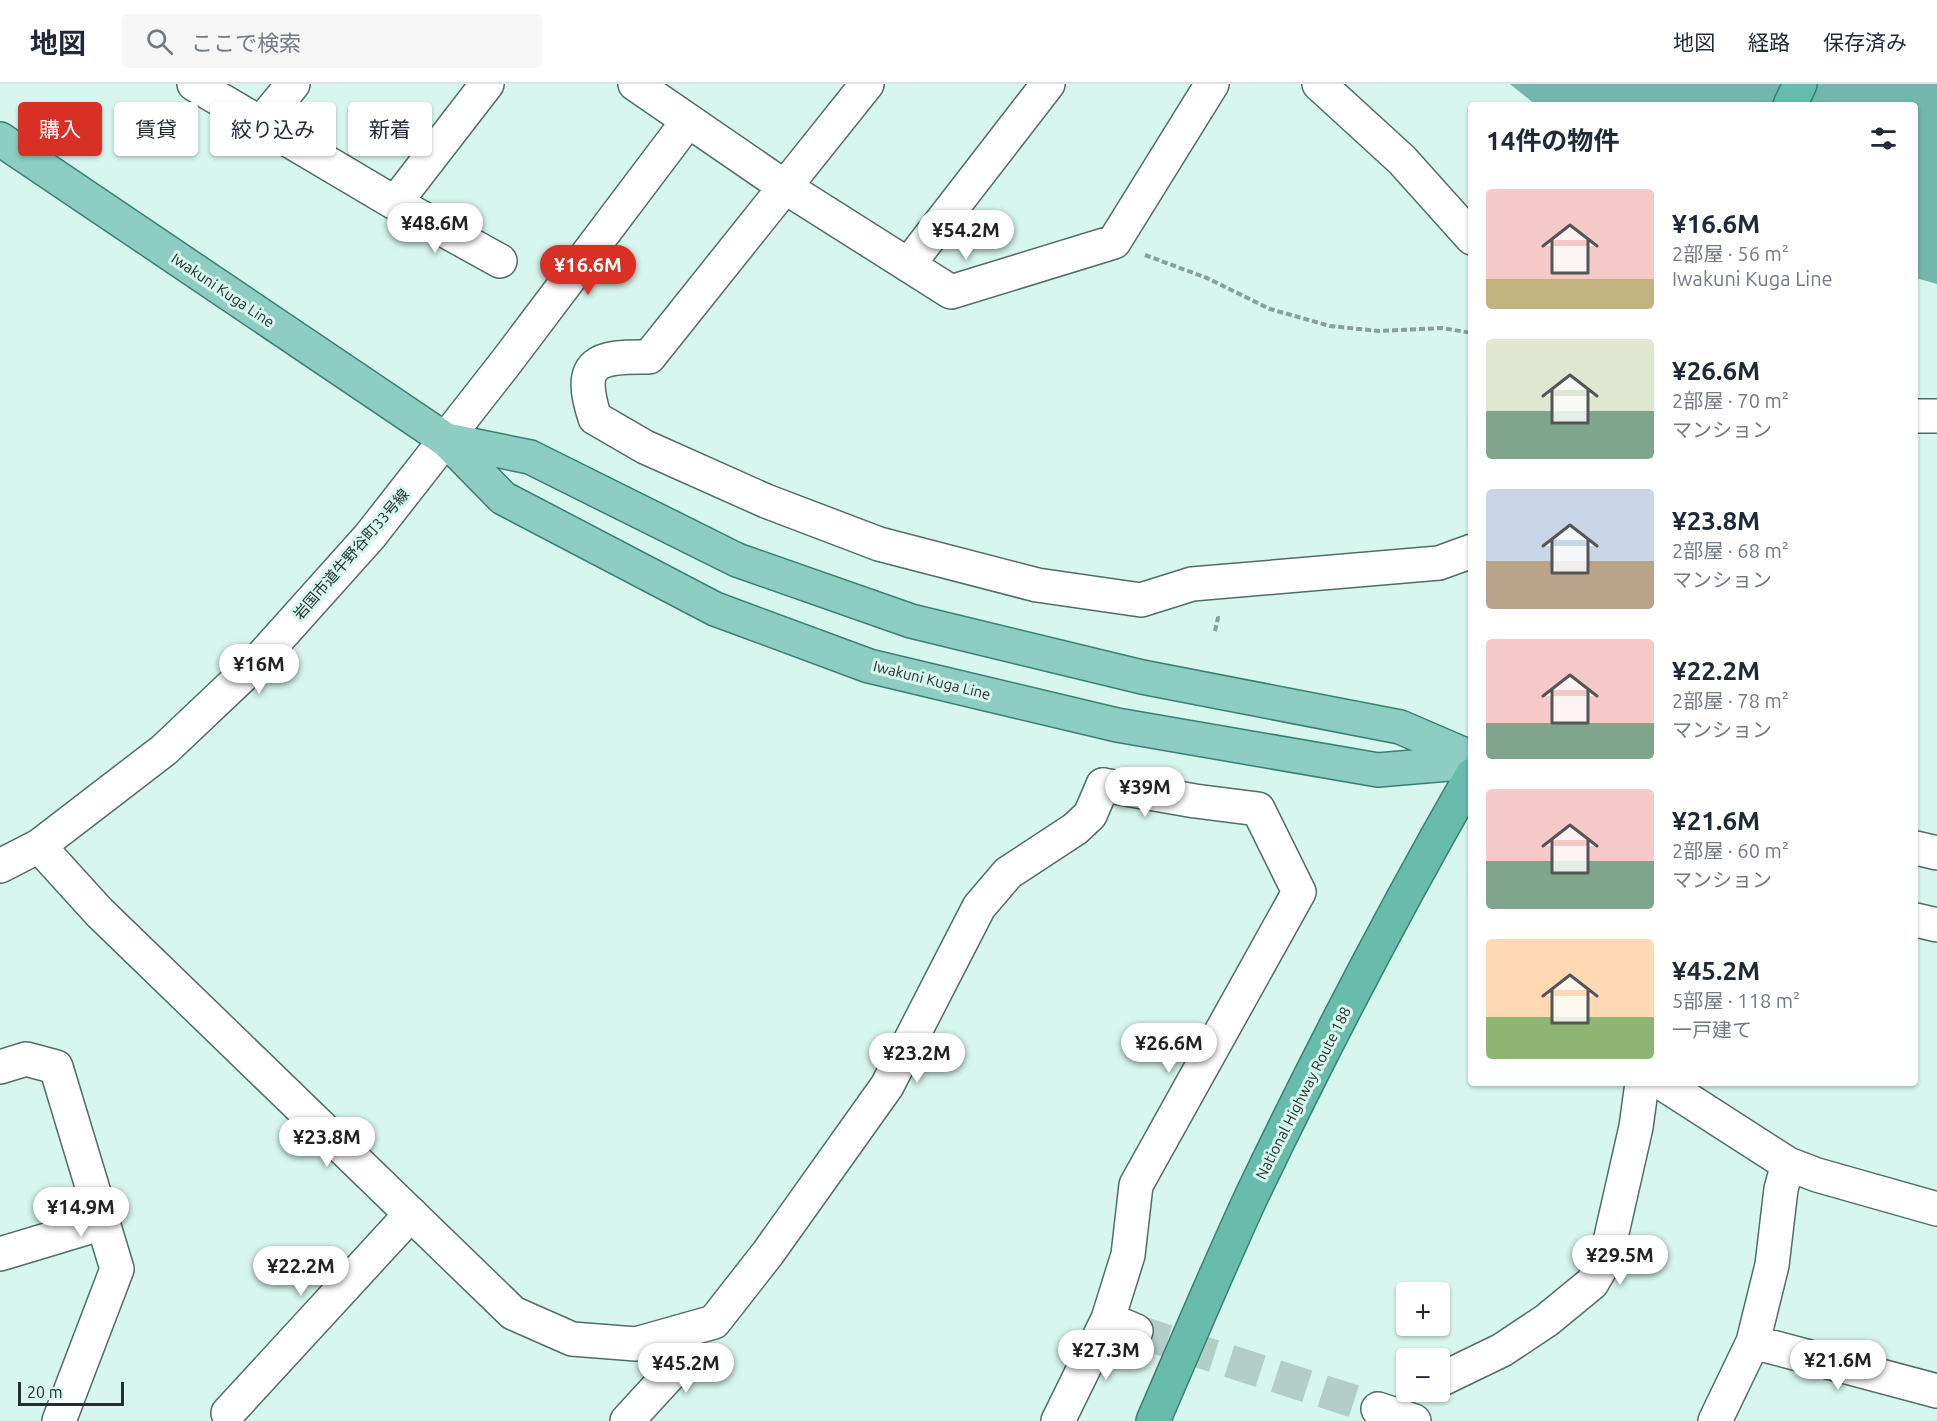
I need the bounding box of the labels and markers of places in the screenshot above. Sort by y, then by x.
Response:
pin: ¥48.6M [386,203,484,254]
pin: ¥54.2M [917,210,1015,261]
pin: ¥16.6M [539,245,637,296]
pin: ¥16M [223,644,295,695]
pin: ¥39M [1109,767,1181,818]
pin: ¥26.6M [1120,1023,1218,1074]
pin: ¥23.2M [868,1033,966,1084]
pin: ¥23.8M [278,1117,376,1168]
pin: ¥14.9M [32,1187,130,1238]
pin: ¥29.5M [1571,1235,1669,1286]
pin: ¥22.2M [252,1246,350,1297]
pin: ¥27.3M [1057,1330,1155,1381]
pin: ¥21.6M [1789,1340,1887,1391]
pin: ¥45.2M [637,1343,735,1394]

